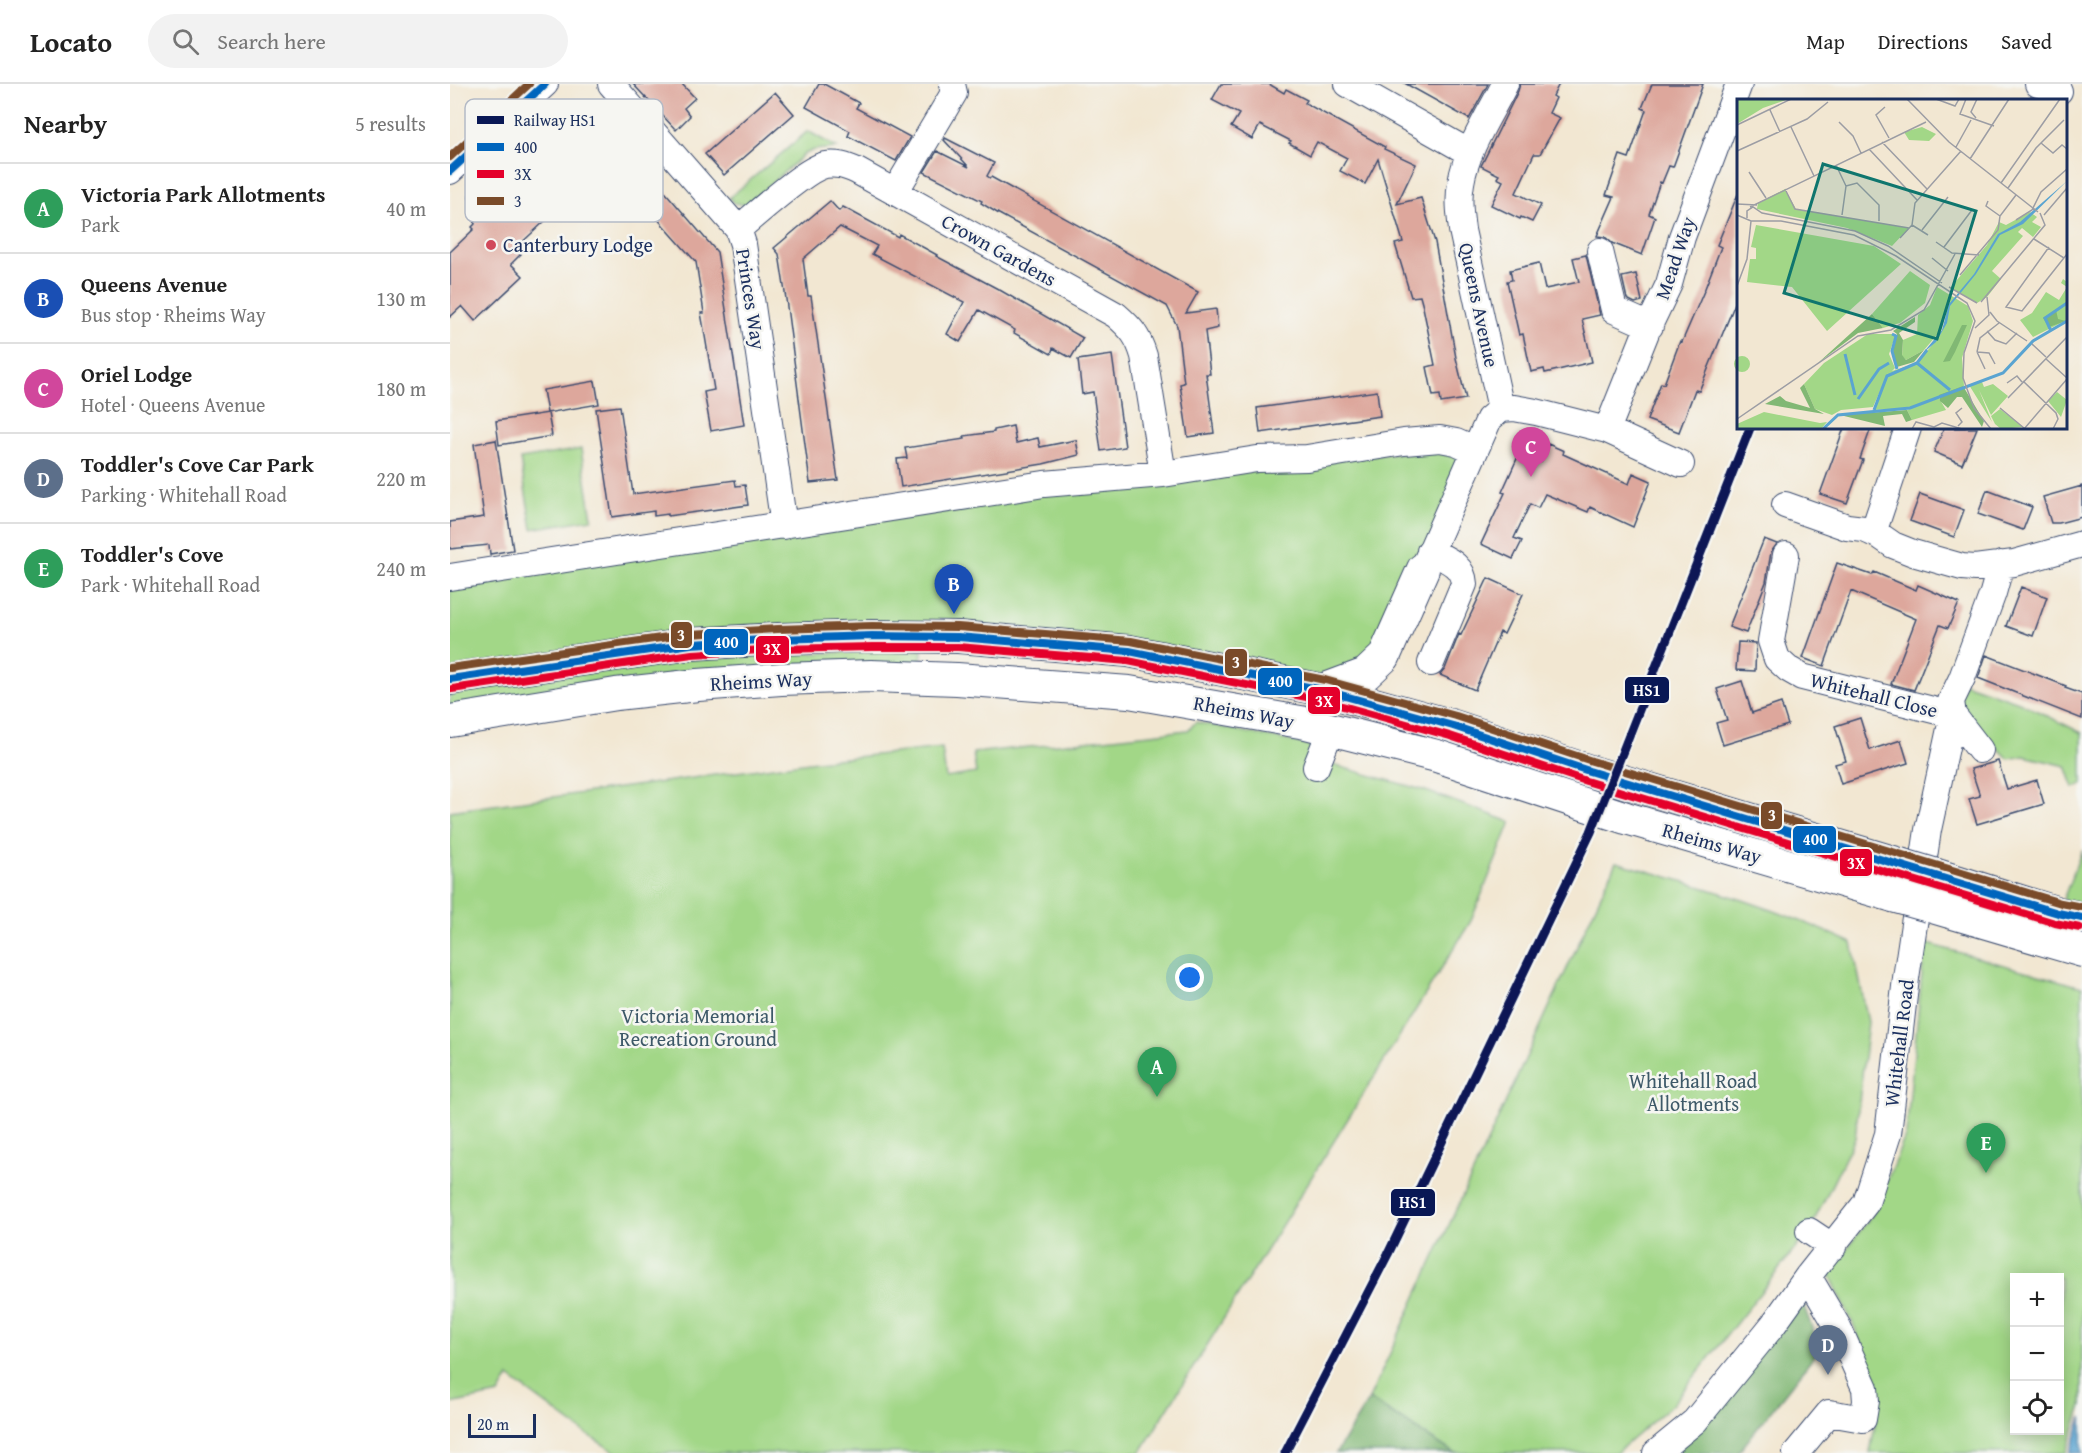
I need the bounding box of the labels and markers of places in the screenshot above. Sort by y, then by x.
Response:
place label: Canterbury Lodge [503,230,653,259]
marker: Canterbury Lodge [484,238,498,252]
pin: C [1512,428,1550,477]
pin: B [934,564,974,614]
pin: A [1138,1048,1176,1097]
pin: E [1966,1124,2006,1173]
pin: D [1808,1326,1848,1375]

